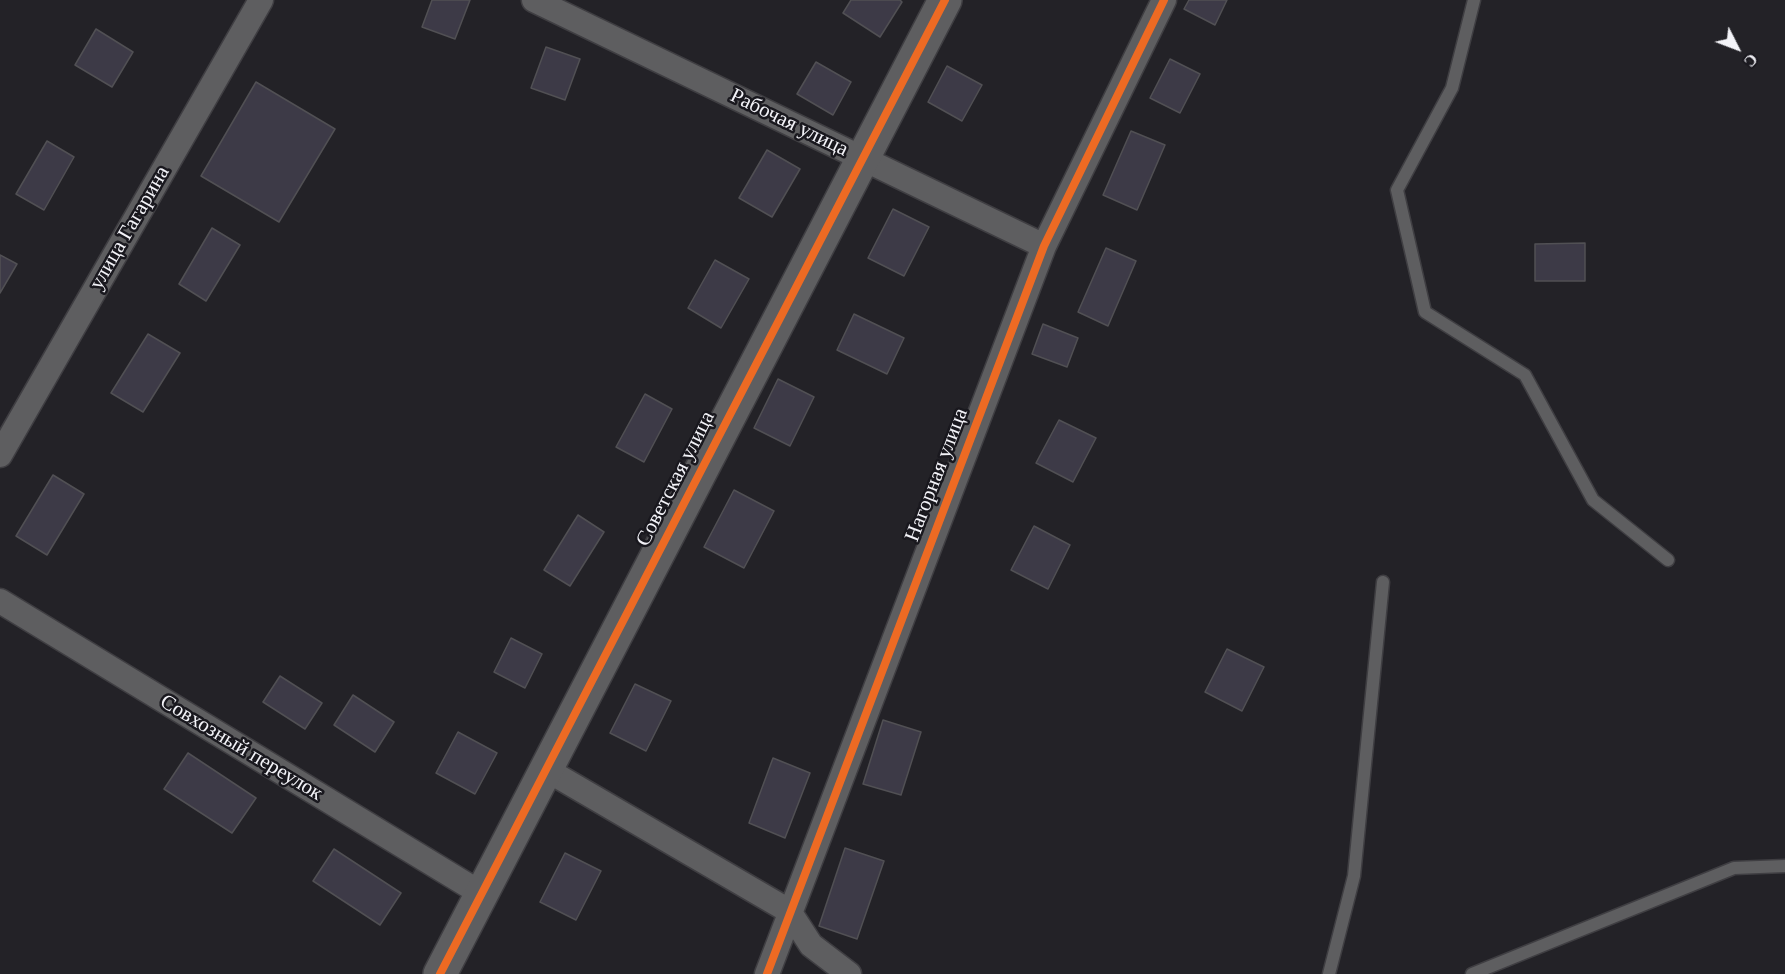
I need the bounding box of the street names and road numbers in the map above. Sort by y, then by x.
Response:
street label: Рабочая улица [726,84,852,162]
street label: улица Гагарина [85,162,175,294]
street label: Нагорная улица [900,405,974,545]
street label: Советская улица [631,407,721,551]
street label: Совхозный переулок [155,689,327,807]

